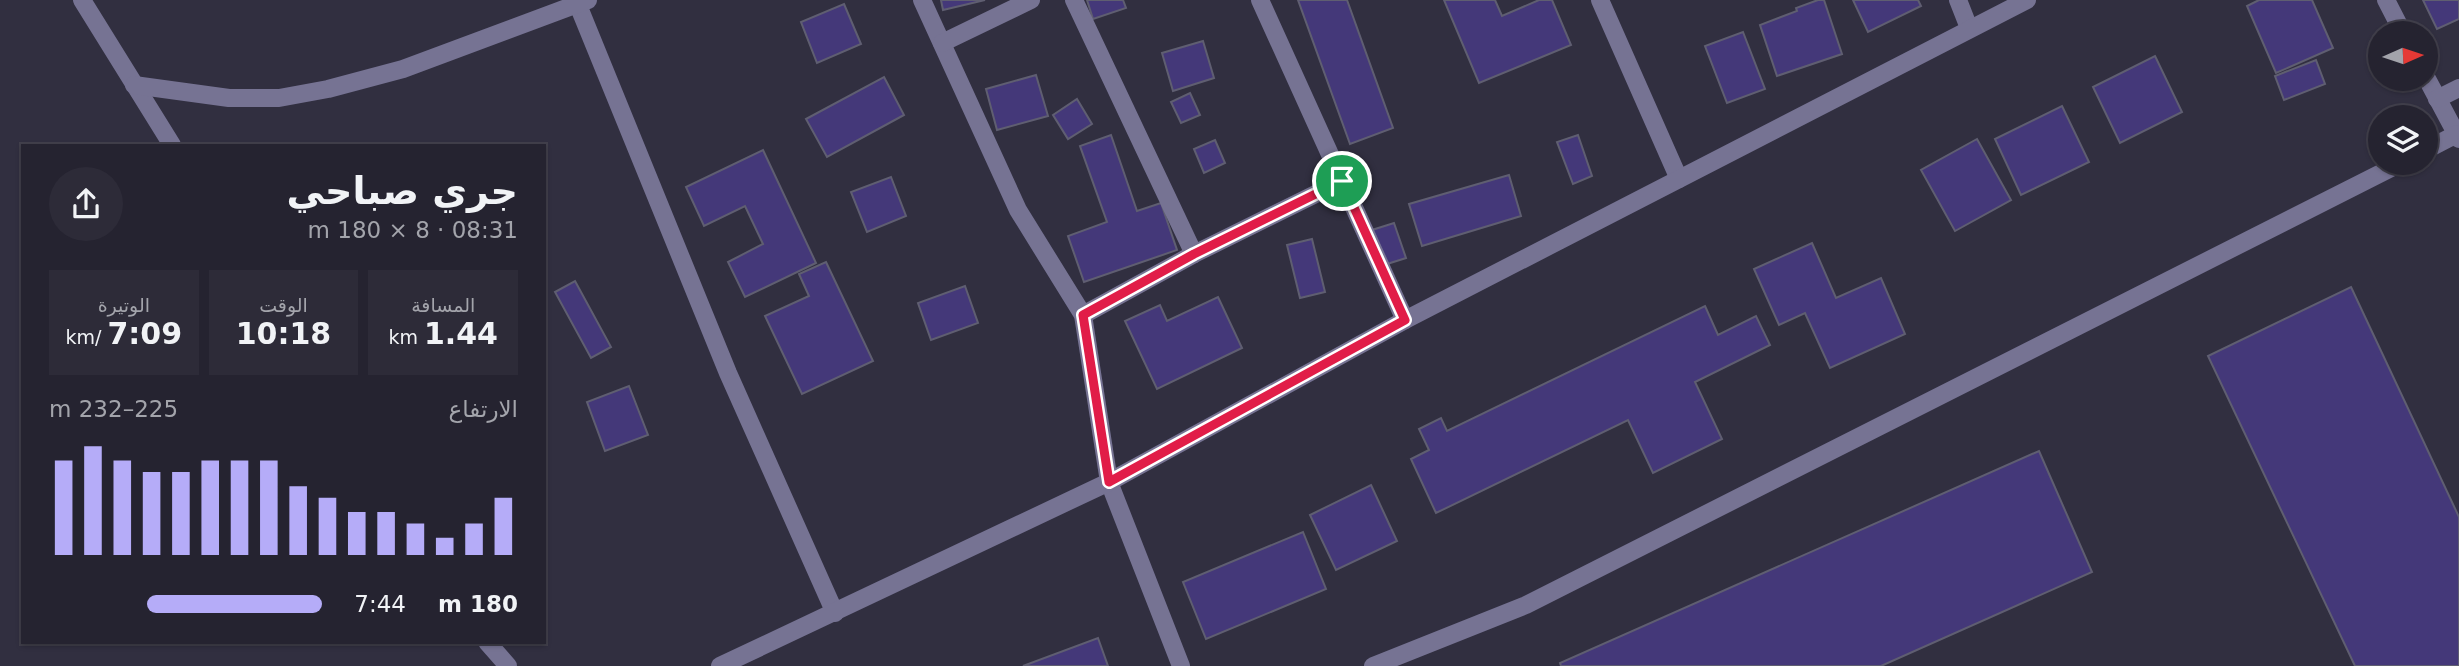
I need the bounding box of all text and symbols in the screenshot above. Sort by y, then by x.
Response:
north arrow [2368,21,2438,91]
map controls [2368,21,2438,175]
button: layers [2368,105,2438,175]
pin [1312,151,1372,211]
icon: arrive [1323,162,1361,200]
button: share [49,167,123,241]
text: جري صباحي [287,169,518,213]
text: 08:31 · 8 × 180 m [308,217,518,243]
text: الوتيرة [98,294,150,316]
text: الوقت [259,294,308,316]
text: المسافة [411,294,475,316]
text: 7:09 [108,316,182,351]
text: 10:18 [236,316,331,351]
text: 1.44 [424,316,498,351]
text: /km [66,326,108,348]
text: km [388,326,424,348]
text: 225–232 m [49,396,178,422]
text: الارتفاع [449,396,518,422]
text: 7:44 [354,591,406,617]
text: 180 m [438,591,518,617]

